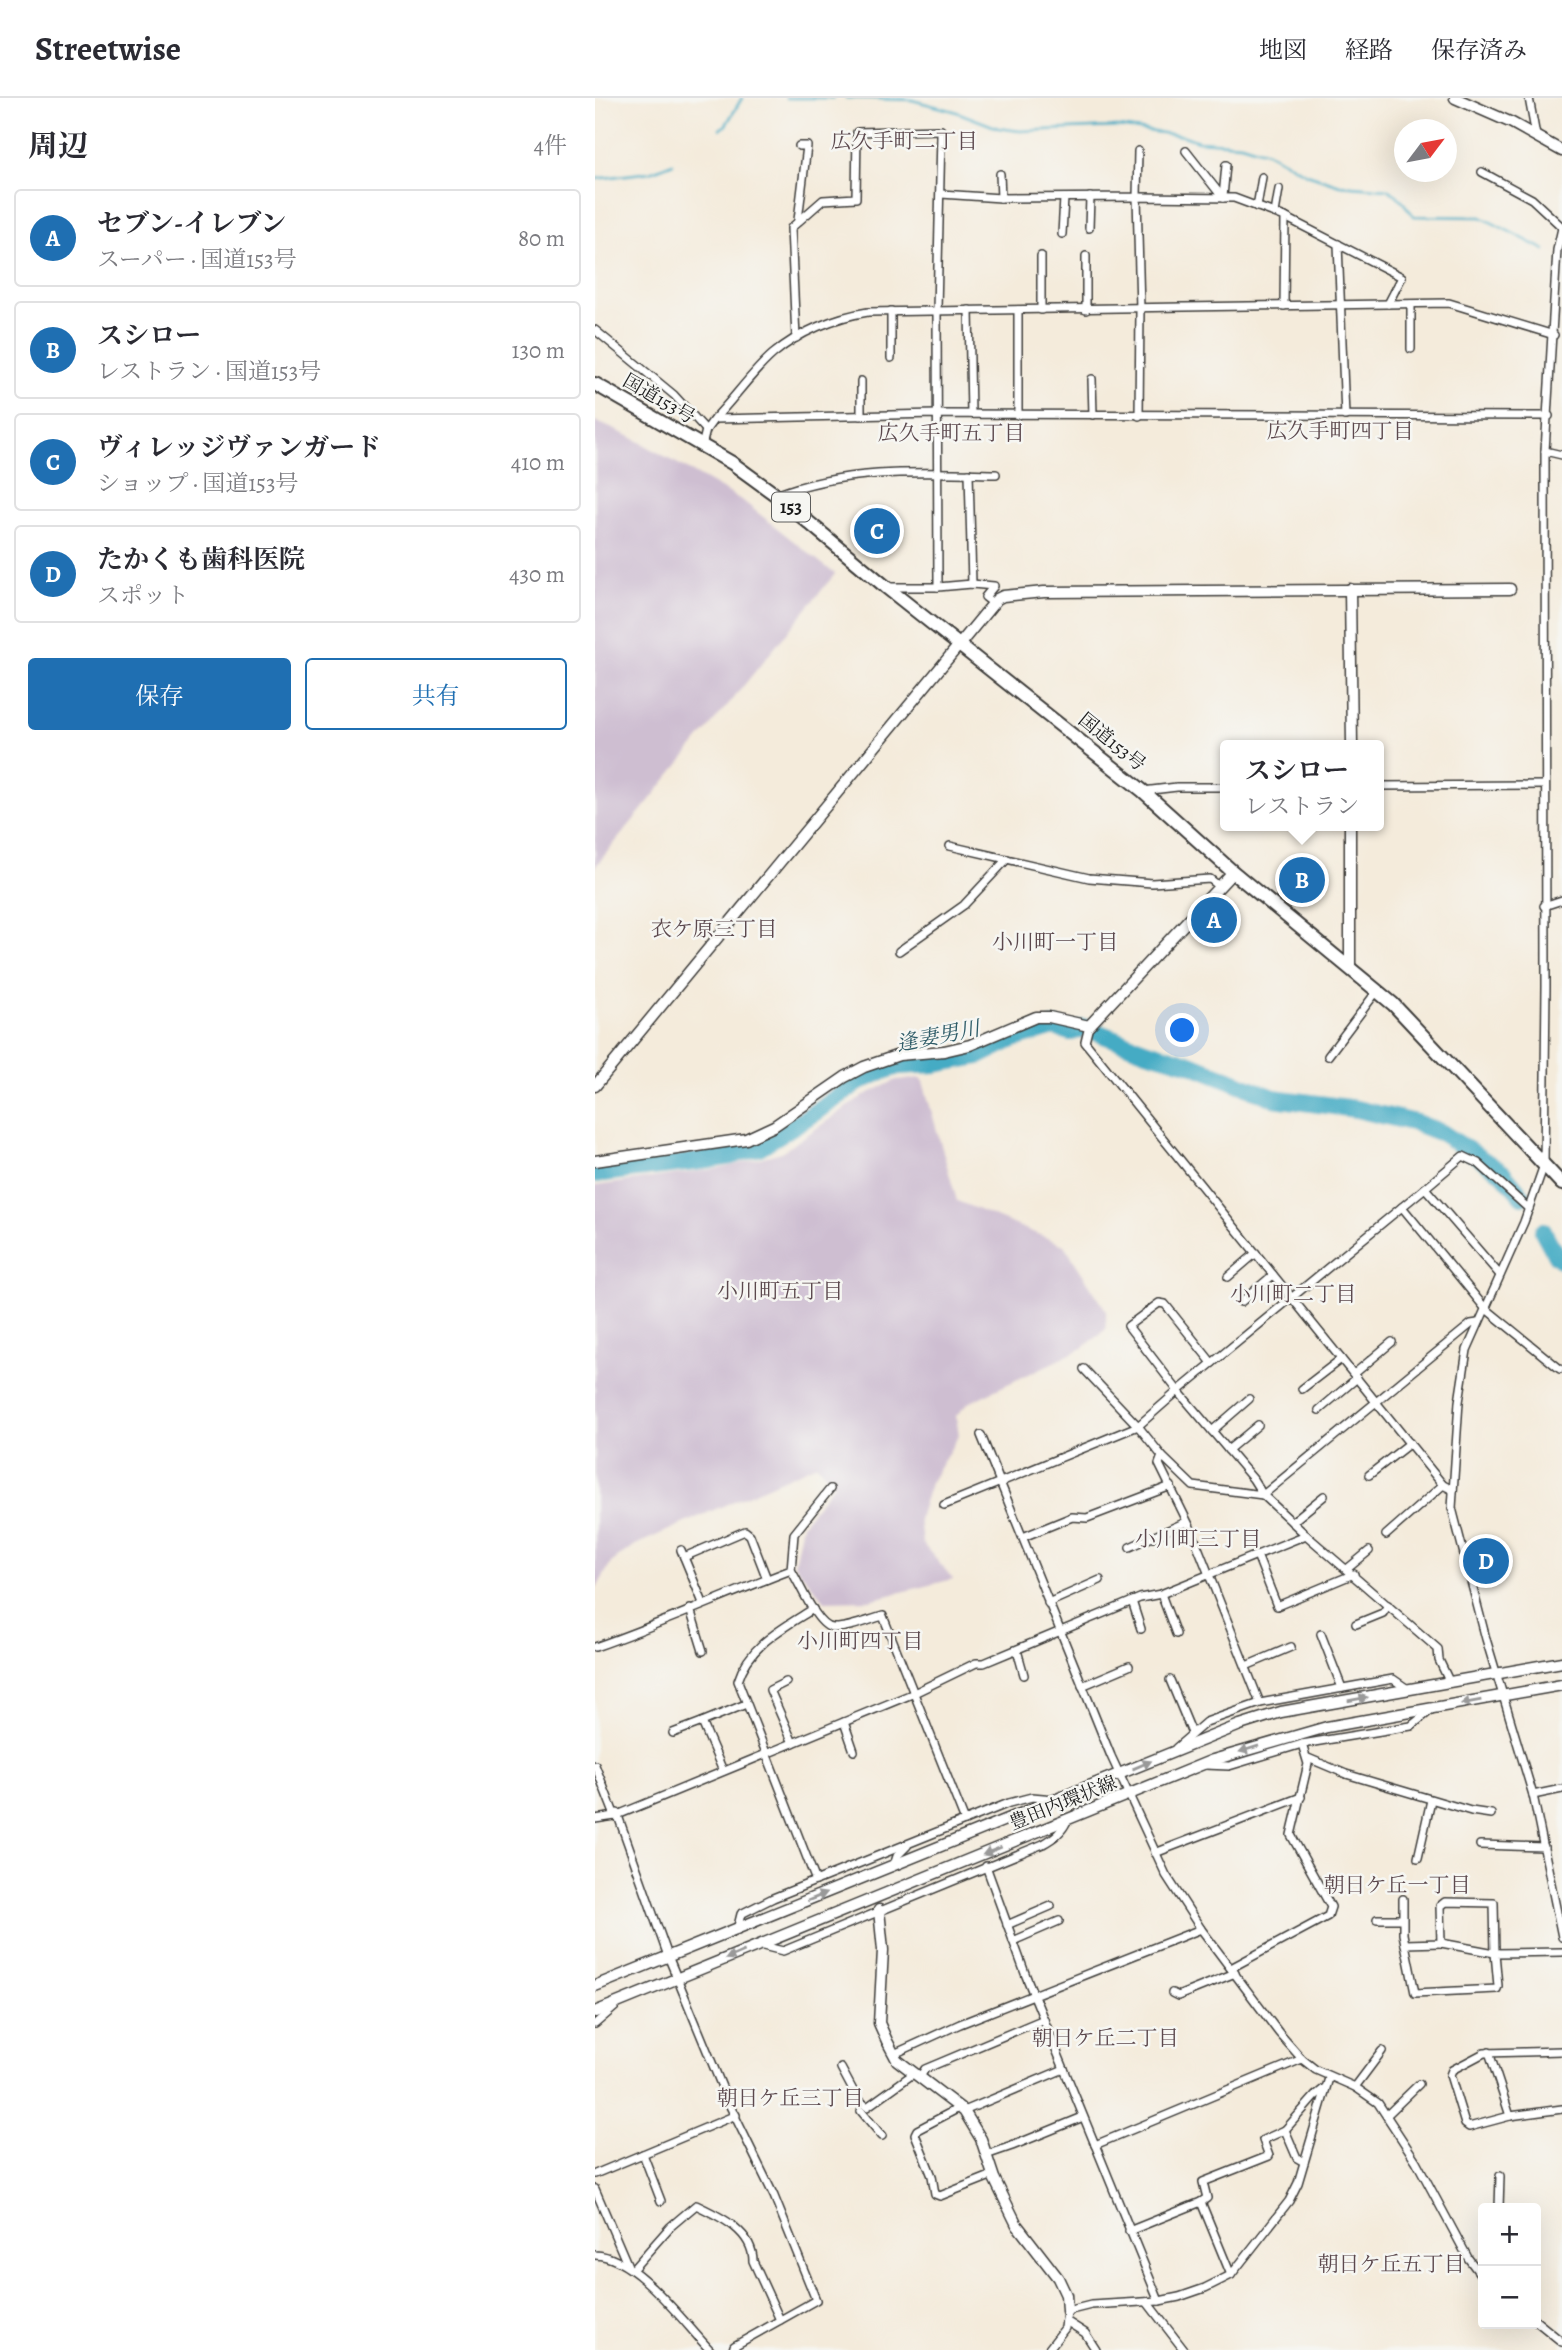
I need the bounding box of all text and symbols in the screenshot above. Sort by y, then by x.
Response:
text: Streetwise [35,26,181,71]
text: 地図 [1259,34,1307,66]
text: 経路 [1345,34,1393,66]
text: 保存済み [1431,34,1527,66]
north arrow [1394,119,1457,182]
text: 周辺 [28,126,88,166]
district label: 広久手町二丁目 [831,127,978,155]
text: 4件 [534,130,567,161]
text: セブン-イレブン [97,206,286,241]
text: A [46,223,60,254]
text: 80 m [518,223,565,254]
text: スーパー · 国道153号 [97,244,297,275]
text: スシロー [97,318,201,353]
text: B [46,335,60,366]
text: 130 m [512,335,565,366]
text: レストラン · 国道153号 [97,356,321,387]
street label: 国道153号 [618,368,700,430]
district label: 広久手町四丁目 [1267,417,1414,445]
district label: 広久手町五丁目 [878,419,1025,447]
text: ヴィレッジヴァンガード [97,430,381,465]
text: C [46,447,60,478]
text: 410 m [511,447,565,478]
text: ショップ · 国道153号 [97,468,299,499]
road number: 153 [772,492,810,522]
pin: C [854,505,900,557]
text: たかくも歯科医院 [97,542,305,577]
text: D [45,559,61,590]
text: 430 m [509,559,565,590]
text: スポット [97,580,189,611]
button: 保存 [28,658,291,730]
button: 共有 [305,658,567,730]
street label: 国道153号 [1073,707,1151,777]
popup [1220,740,1384,831]
text: スシロー [1245,753,1349,788]
text: レストラン [1245,791,1359,822]
pin: B [1279,854,1325,906]
pin: A [1191,894,1237,946]
district label: 衣ケ原三丁目 [651,915,777,943]
district label: 小川町一丁目 [992,928,1118,956]
your location [1165,1013,1199,1047]
water label: 逢妻男川 [894,1014,984,1058]
district label: 小川町五丁目 [717,1277,843,1305]
district label: 小川町二丁目 [1230,1280,1356,1308]
district label: 小川町三丁目 [1135,1525,1261,1553]
pin: D [1463,1535,1509,1587]
district label: 小川町四丁目 [797,1627,923,1655]
one-way arrow [1347,1693,1369,1704]
one-way arrow [1460,1697,1482,1708]
one-way arrow [1238,1745,1259,1755]
one-way arrow [1131,1759,1152,1770]
street label: 豊田内環状線 [1005,1770,1121,1836]
one-way arrow [981,1845,1002,1856]
district label: 朝日ケ丘一丁目 [1324,1871,1471,1899]
one-way arrow [807,1891,828,1902]
one-way arrow [725,1950,746,1961]
district label: 朝日ケ丘二丁目 [1032,2024,1179,2052]
district label: 朝日ケ丘三丁目 [717,2084,864,2112]
map controls [1478,2203,1541,2329]
button: + [1478,2203,1541,2266]
district label: 朝日ケ丘五丁目 [1318,2250,1465,2278]
button: − [1478,2266,1541,2329]

